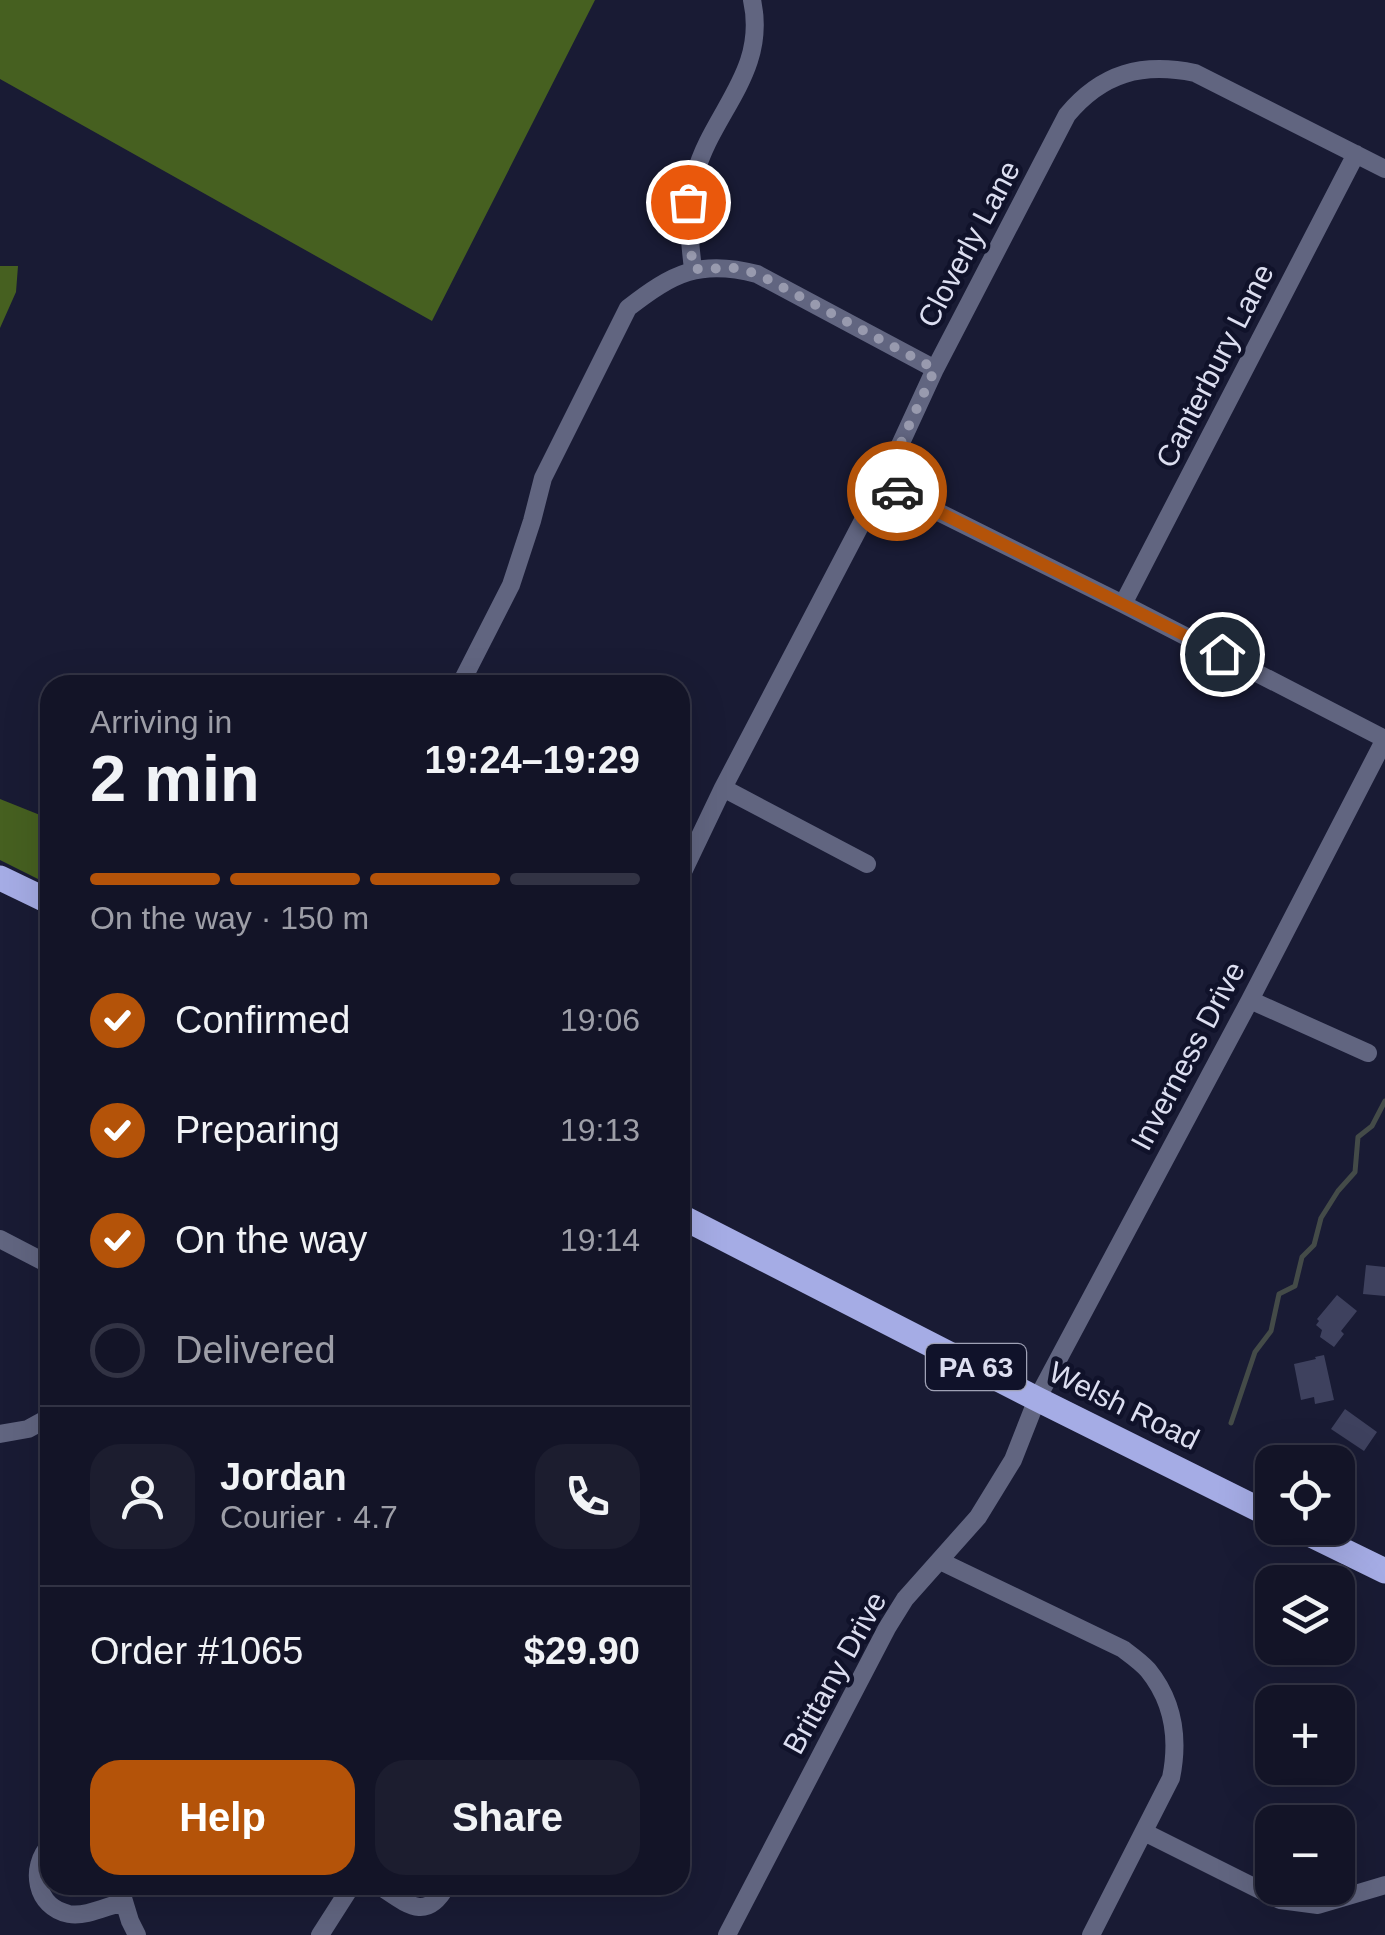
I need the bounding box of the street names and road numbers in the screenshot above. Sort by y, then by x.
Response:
street label: Cloverly Lane [911,155,1026,332]
street label: Canterbury Lane [1149,259,1280,473]
street label: Inverness Drive [1124,956,1251,1156]
road number: PA 63 [926,1344,1026,1390]
street label: Welsh Road [1044,1355,1205,1456]
street label: Brittany Drive [776,1586,893,1759]

